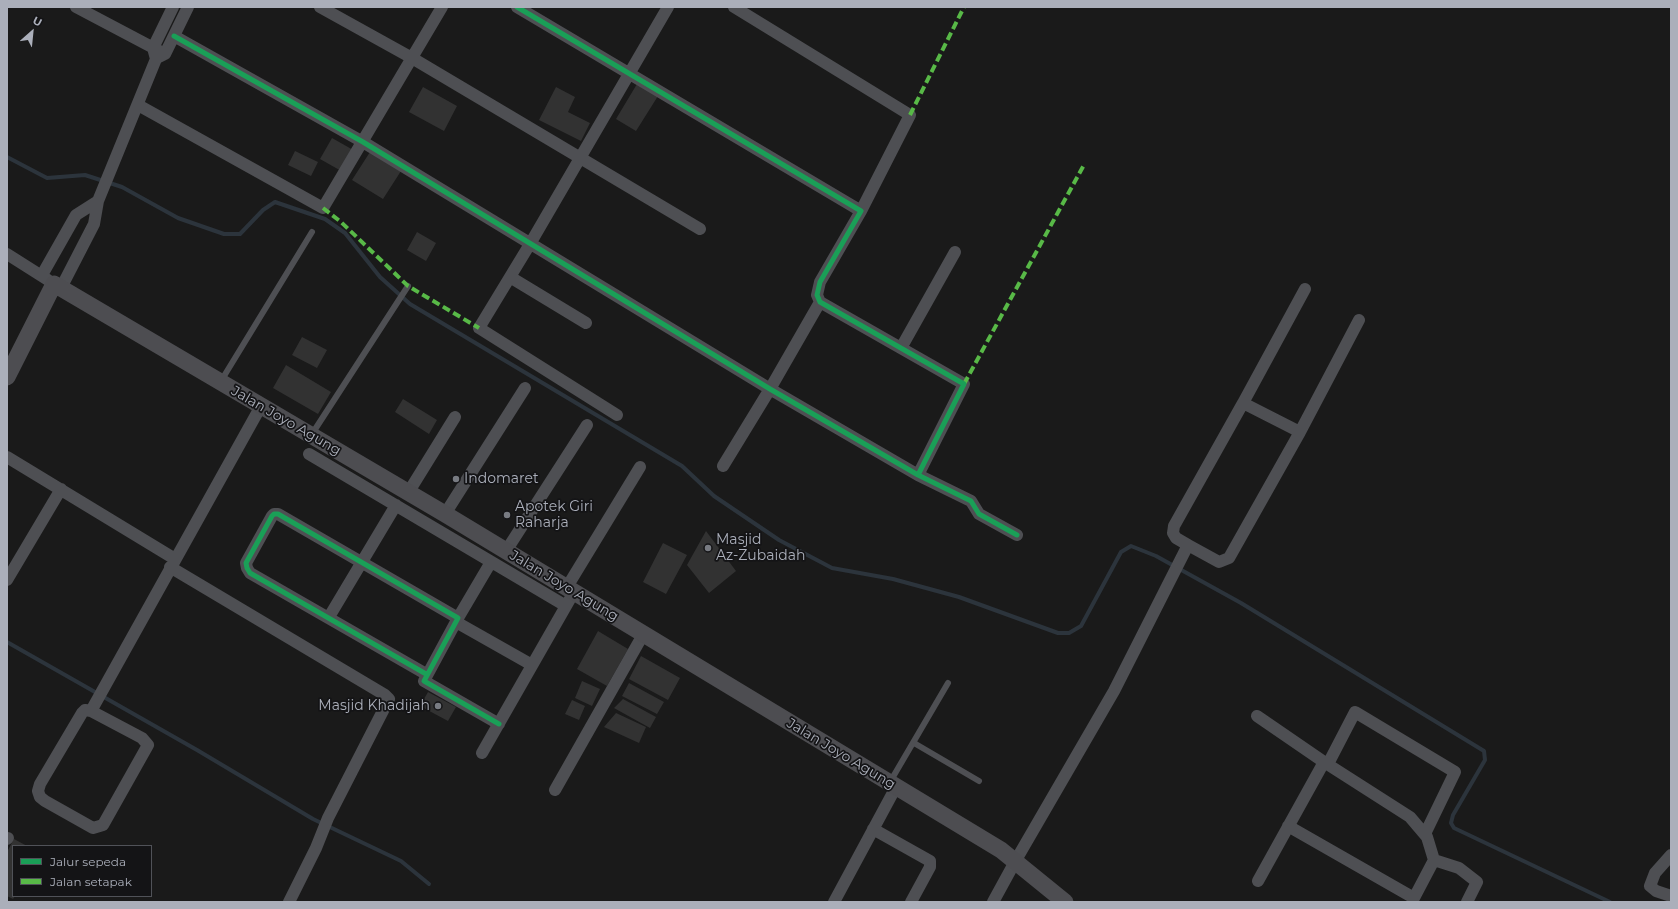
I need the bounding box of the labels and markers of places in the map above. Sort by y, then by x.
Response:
place label: Indomaret [464,471,539,487]
marker: Indomaret [451,474,461,484]
place label: Apotek Giri Raharja [515,499,593,532]
marker: Apotek Giri Raharja [502,510,512,520]
place label: Masjid Az-Zubaidah [716,532,805,564]
marker: Masjid Az-Zubaidah [703,543,713,553]
place label: Masjid Khadijah [318,698,430,714]
marker: Masjid Khadijah [433,701,443,711]

